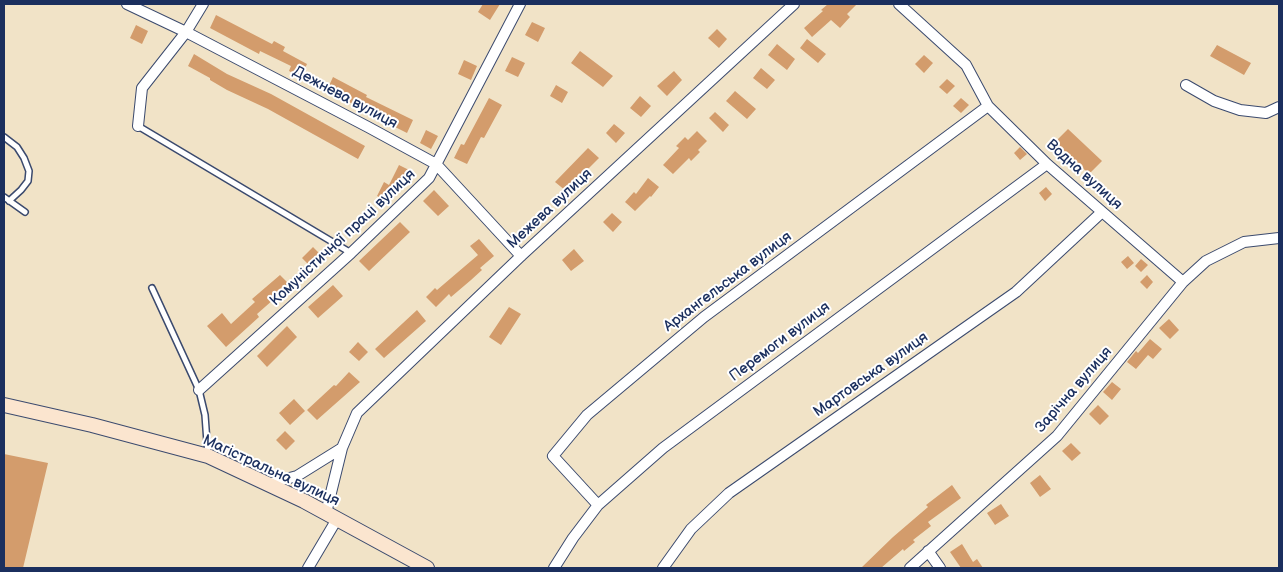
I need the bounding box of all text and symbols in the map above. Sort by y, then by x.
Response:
street label: Дежнева вулиця [290,63,400,133]
street label: Водна вулиця [1042,136,1126,214]
street label: Межева вулиця [504,165,596,253]
street label: Комуністичної праці вулиця [267,166,419,310]
street label: Архангельська вулиця [660,228,796,336]
street label: Перемоги вулиця [726,298,834,386]
street label: Мартовська вулиця [810,329,932,421]
street label: Зарічна вулиця [1032,343,1116,437]
street label: Магістральна вулиця [200,431,342,511]

